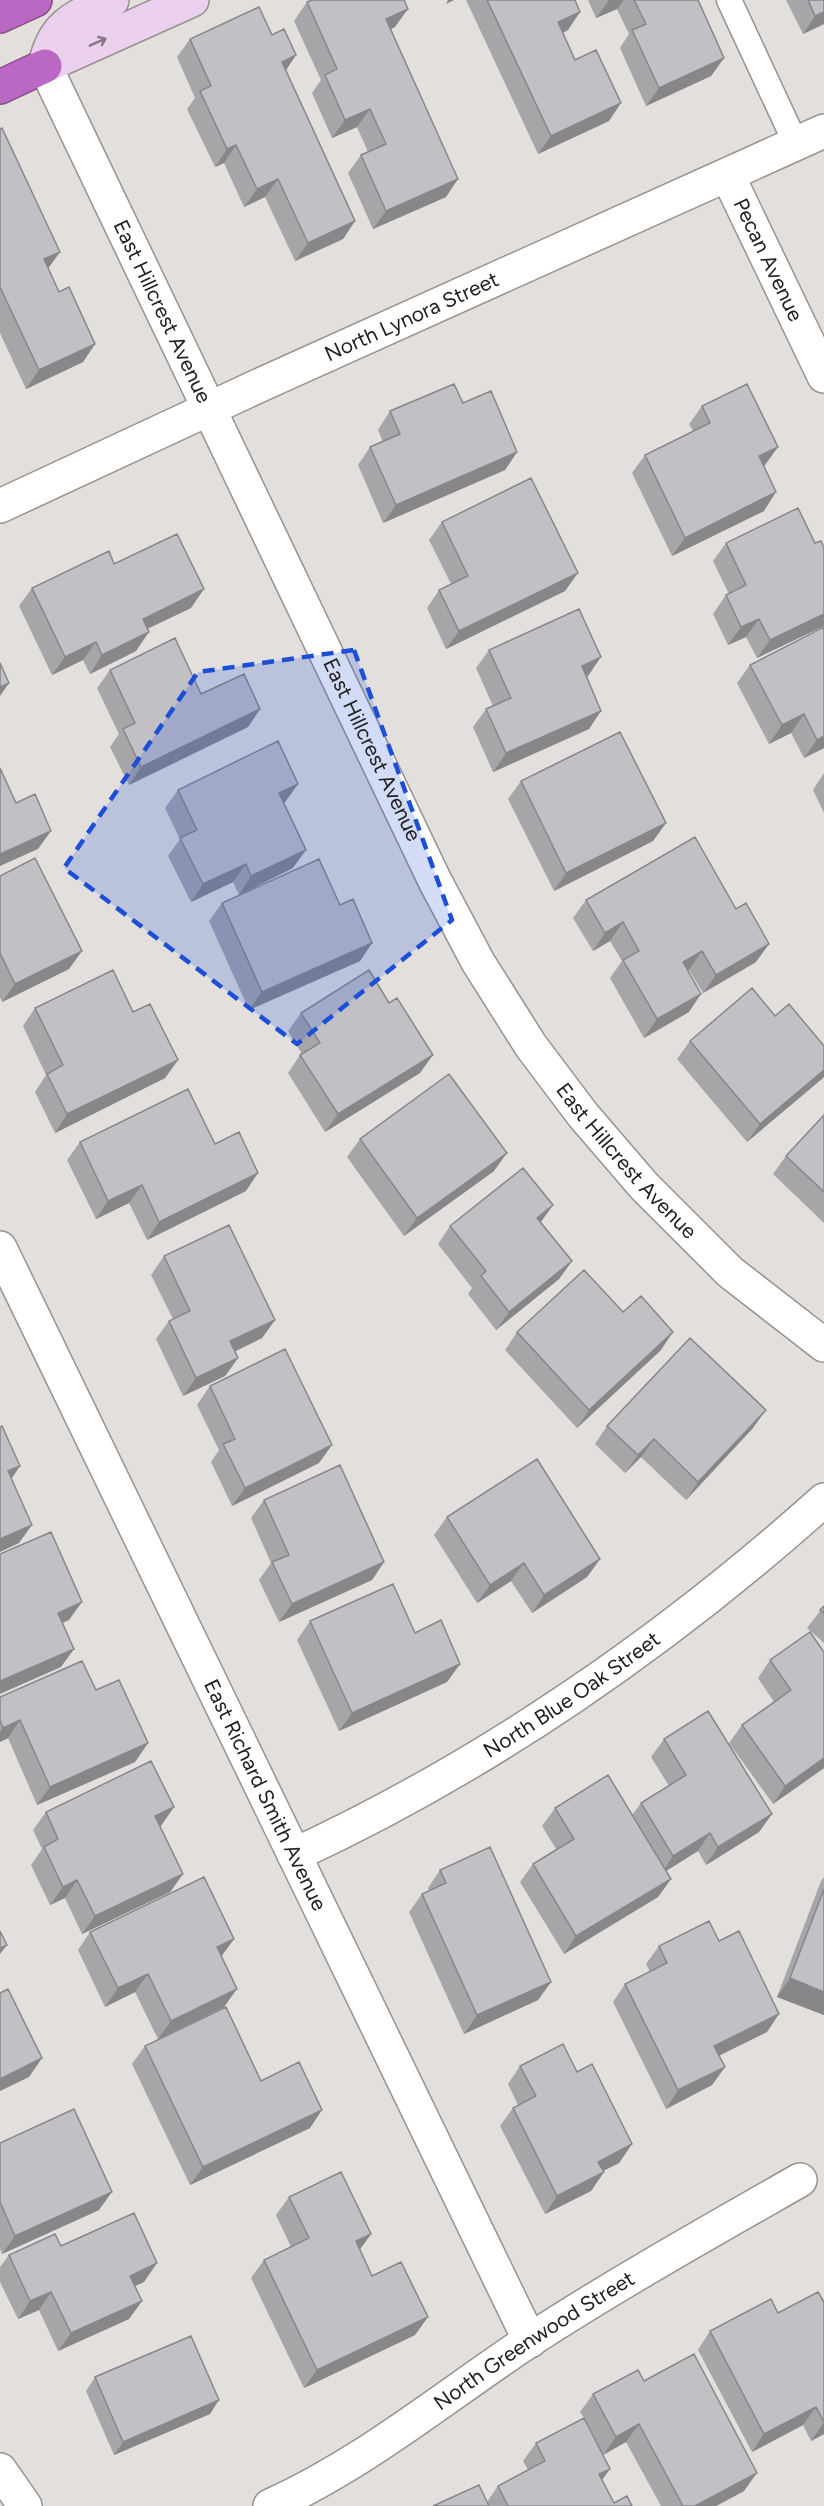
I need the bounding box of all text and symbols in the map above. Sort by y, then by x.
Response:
one-way arrow [89,36,107,48]
street label: Pecan Avenue [729,194,809,325]
street label: East Hillcrest Avenue [108,216,217,407]
street label: North Lynora Street [321,266,502,366]
street label: East Hillcrest Avenue [318,654,427,845]
street label: East Hillcrest Avenue [551,1078,702,1244]
street label: North Blue Oak Street [479,1626,665,1763]
street label: East Richard Smith Avenue [199,1675,332,1915]
street label: North Greenwood Street [429,2265,639,2415]

